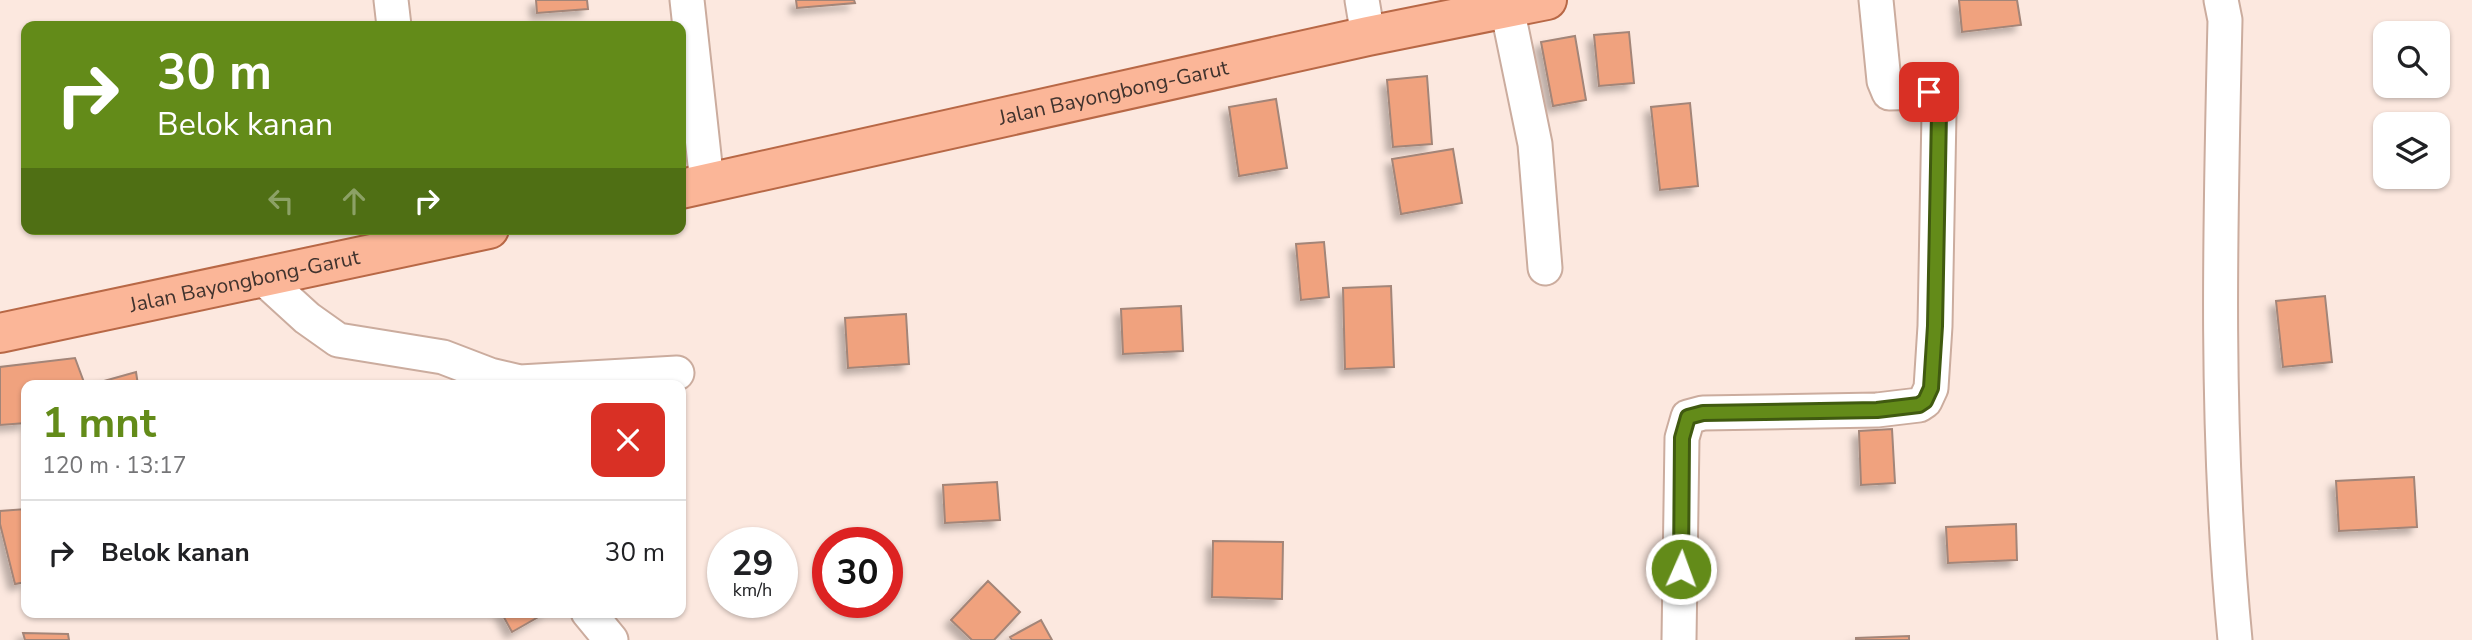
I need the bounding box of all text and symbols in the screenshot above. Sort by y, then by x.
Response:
map controls [2373,21,2450,189]
button: search [2373,21,2450,98]
text: 30 m [157,39,272,106]
icon: right [42,49,133,140]
street label: Jalan Bayongbong-Garut [995,53,1232,132]
pin [1899,62,1959,122]
icon: arrive [1910,73,1948,111]
text: Belok kanan [157,103,333,146]
button: layers [2373,112,2450,189]
icon: left [262,182,300,220]
icon: ahead [335,182,373,220]
icon: right [408,182,446,220]
street label: Jalan Bayongbong-Garut [126,243,363,319]
text: 1 mnt [42,395,156,452]
button: close [591,403,665,477]
text: 120 m · 13:17 [42,450,187,481]
speed limit sign: 30 [812,527,903,618]
position arrow [1644,532,1718,606]
icon: right [42,534,80,572]
text: Belok kanan [101,535,250,570]
text: 30 m [605,535,665,570]
text: 29 [731,540,774,587]
text: km/h [733,578,772,602]

